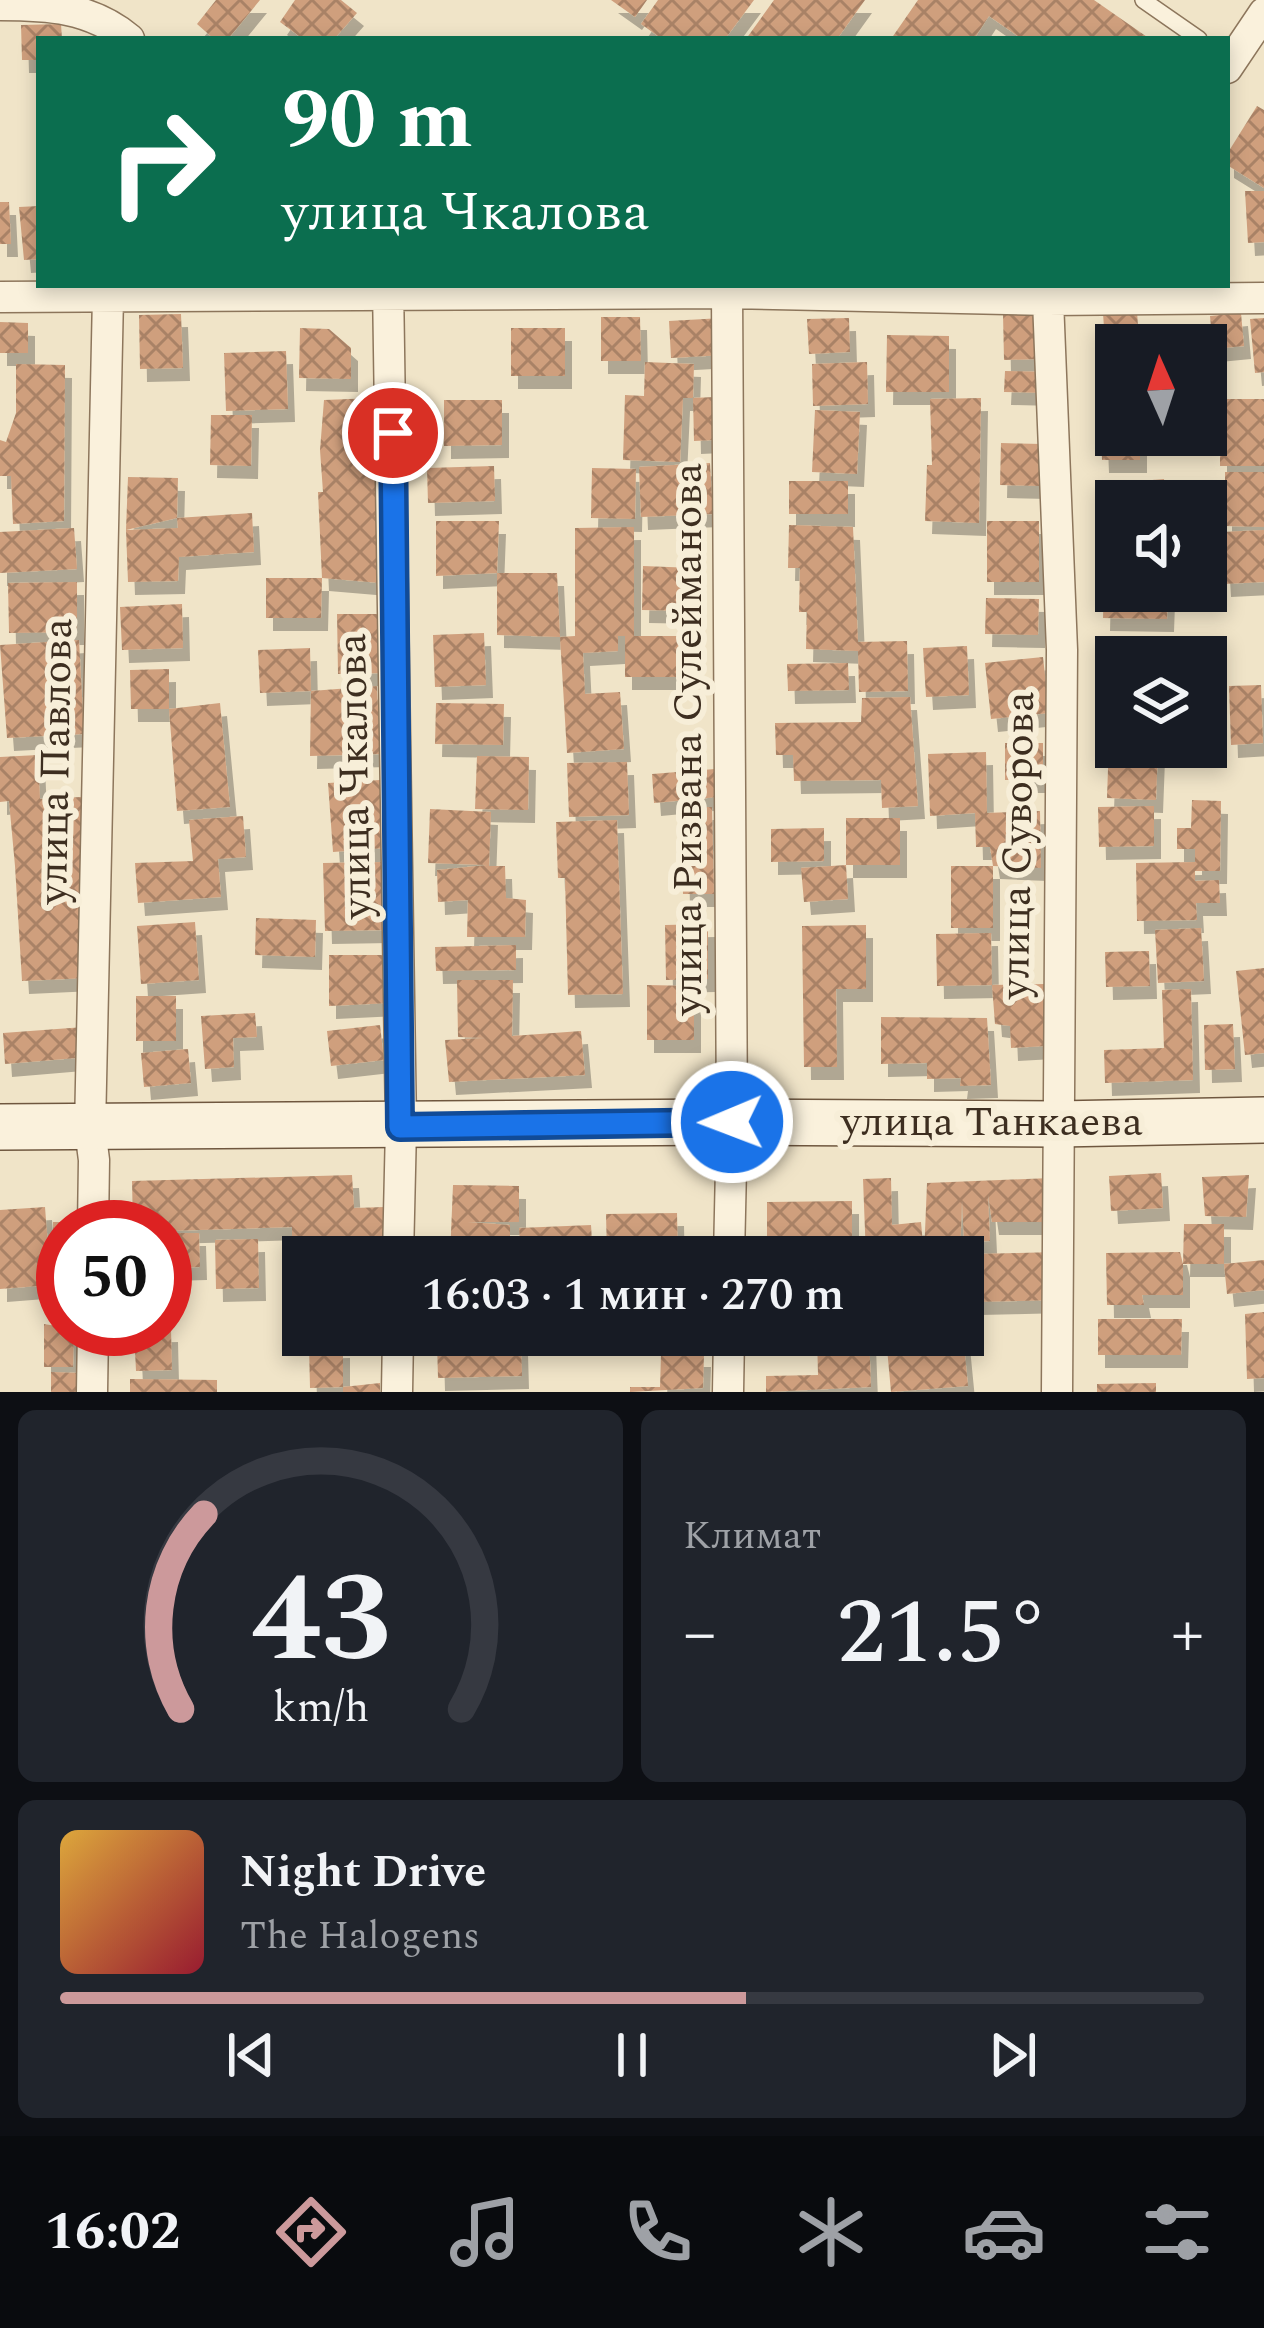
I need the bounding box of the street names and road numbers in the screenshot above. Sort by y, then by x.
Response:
street label: улица Ризвана Сулейманова [657,462,720,1016]
street label: улица Павлова [22,617,90,906]
street label: улица Чкалова [321,632,389,920]
street label: улица Суворова [984,690,1052,1000]
street label: улица Танкаева [840,1091,1144,1154]

